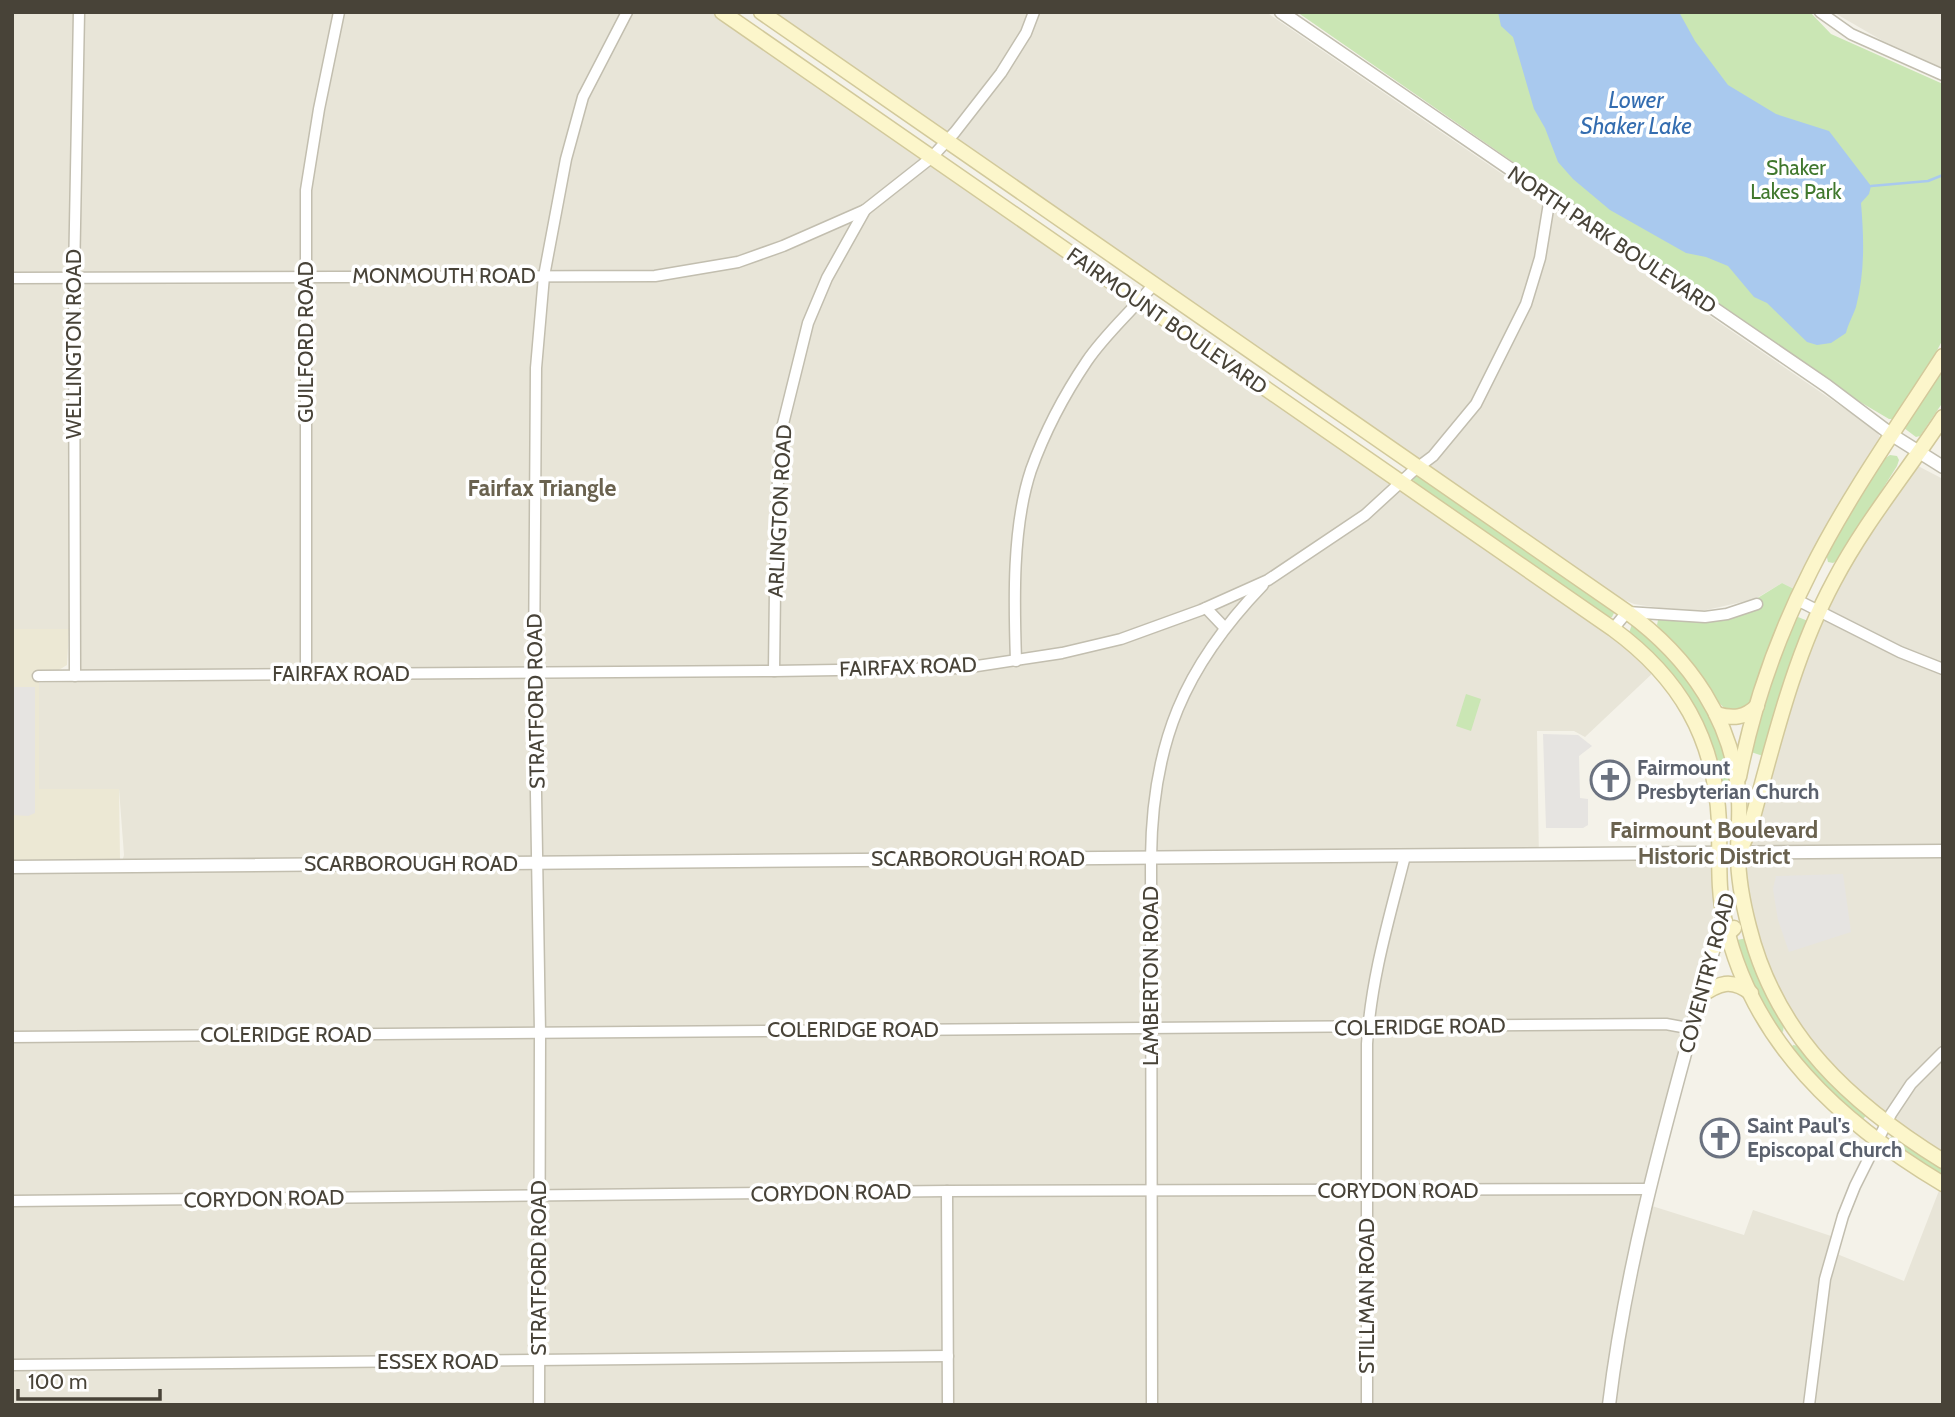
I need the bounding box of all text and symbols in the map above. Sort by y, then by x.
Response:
water label: Lower Shaker Lake [1580,86,1692,140]
park label: Shaker Lakes Park [1750,155,1842,204]
street label: NORTH PARK BOULEVARD [1503,160,1721,319]
street label: FAIRMOUNT BOULEVARD [1062,242,1272,399]
street label: WELLINGTON ROAD [61,249,86,439]
street label: GUILFORD ROAD [293,261,318,423]
street label: MONMOUTH ROAD [352,263,536,288]
street label: ARLINGTON ROAD [762,424,797,598]
district label: Fairfax Triangle [468,474,617,502]
street label: STRATFORD ROAD [521,613,550,789]
street label: FAIRFAX ROAD [839,652,977,681]
street label: FAIRFAX ROAD [272,661,410,686]
place label: Fairmount Presbyterian Church [1637,755,1819,804]
church icon: Fairmount Presbyterian Church [1589,759,1631,801]
district label: Fairmount Boulevard Historic District [1610,816,1818,870]
street label: SCARBOROUGH ROAD [871,846,1085,871]
street label: SCARBOROUGH ROAD [304,851,518,876]
street label: LAMBERTON ROAD [1138,886,1163,1066]
street label: COVENTRY ROAD [1673,890,1740,1056]
street label: COLERIDGE ROAD [1334,1013,1506,1040]
street label: COLERIDGE ROAD [767,1017,939,1042]
street label: COLERIDGE ROAD [200,1022,372,1047]
place label: Saint Paul's Episcopal Church [1747,1113,1903,1162]
church icon: Saint Paul's Episcopal Church [1699,1117,1741,1159]
street label: CORYDON ROAD [1318,1178,1478,1203]
street label: CORYDON ROAD [750,1179,912,1206]
street label: STRATFORD ROAD [526,1180,551,1356]
street label: CORYDON ROAD [183,1185,345,1212]
street label: STILLMAN ROAD [1354,1218,1379,1374]
street label: ESSEX ROAD [377,1349,499,1374]
scale bar [18,1358,159,1402]
text: 100 m [28,1369,87,1394]

